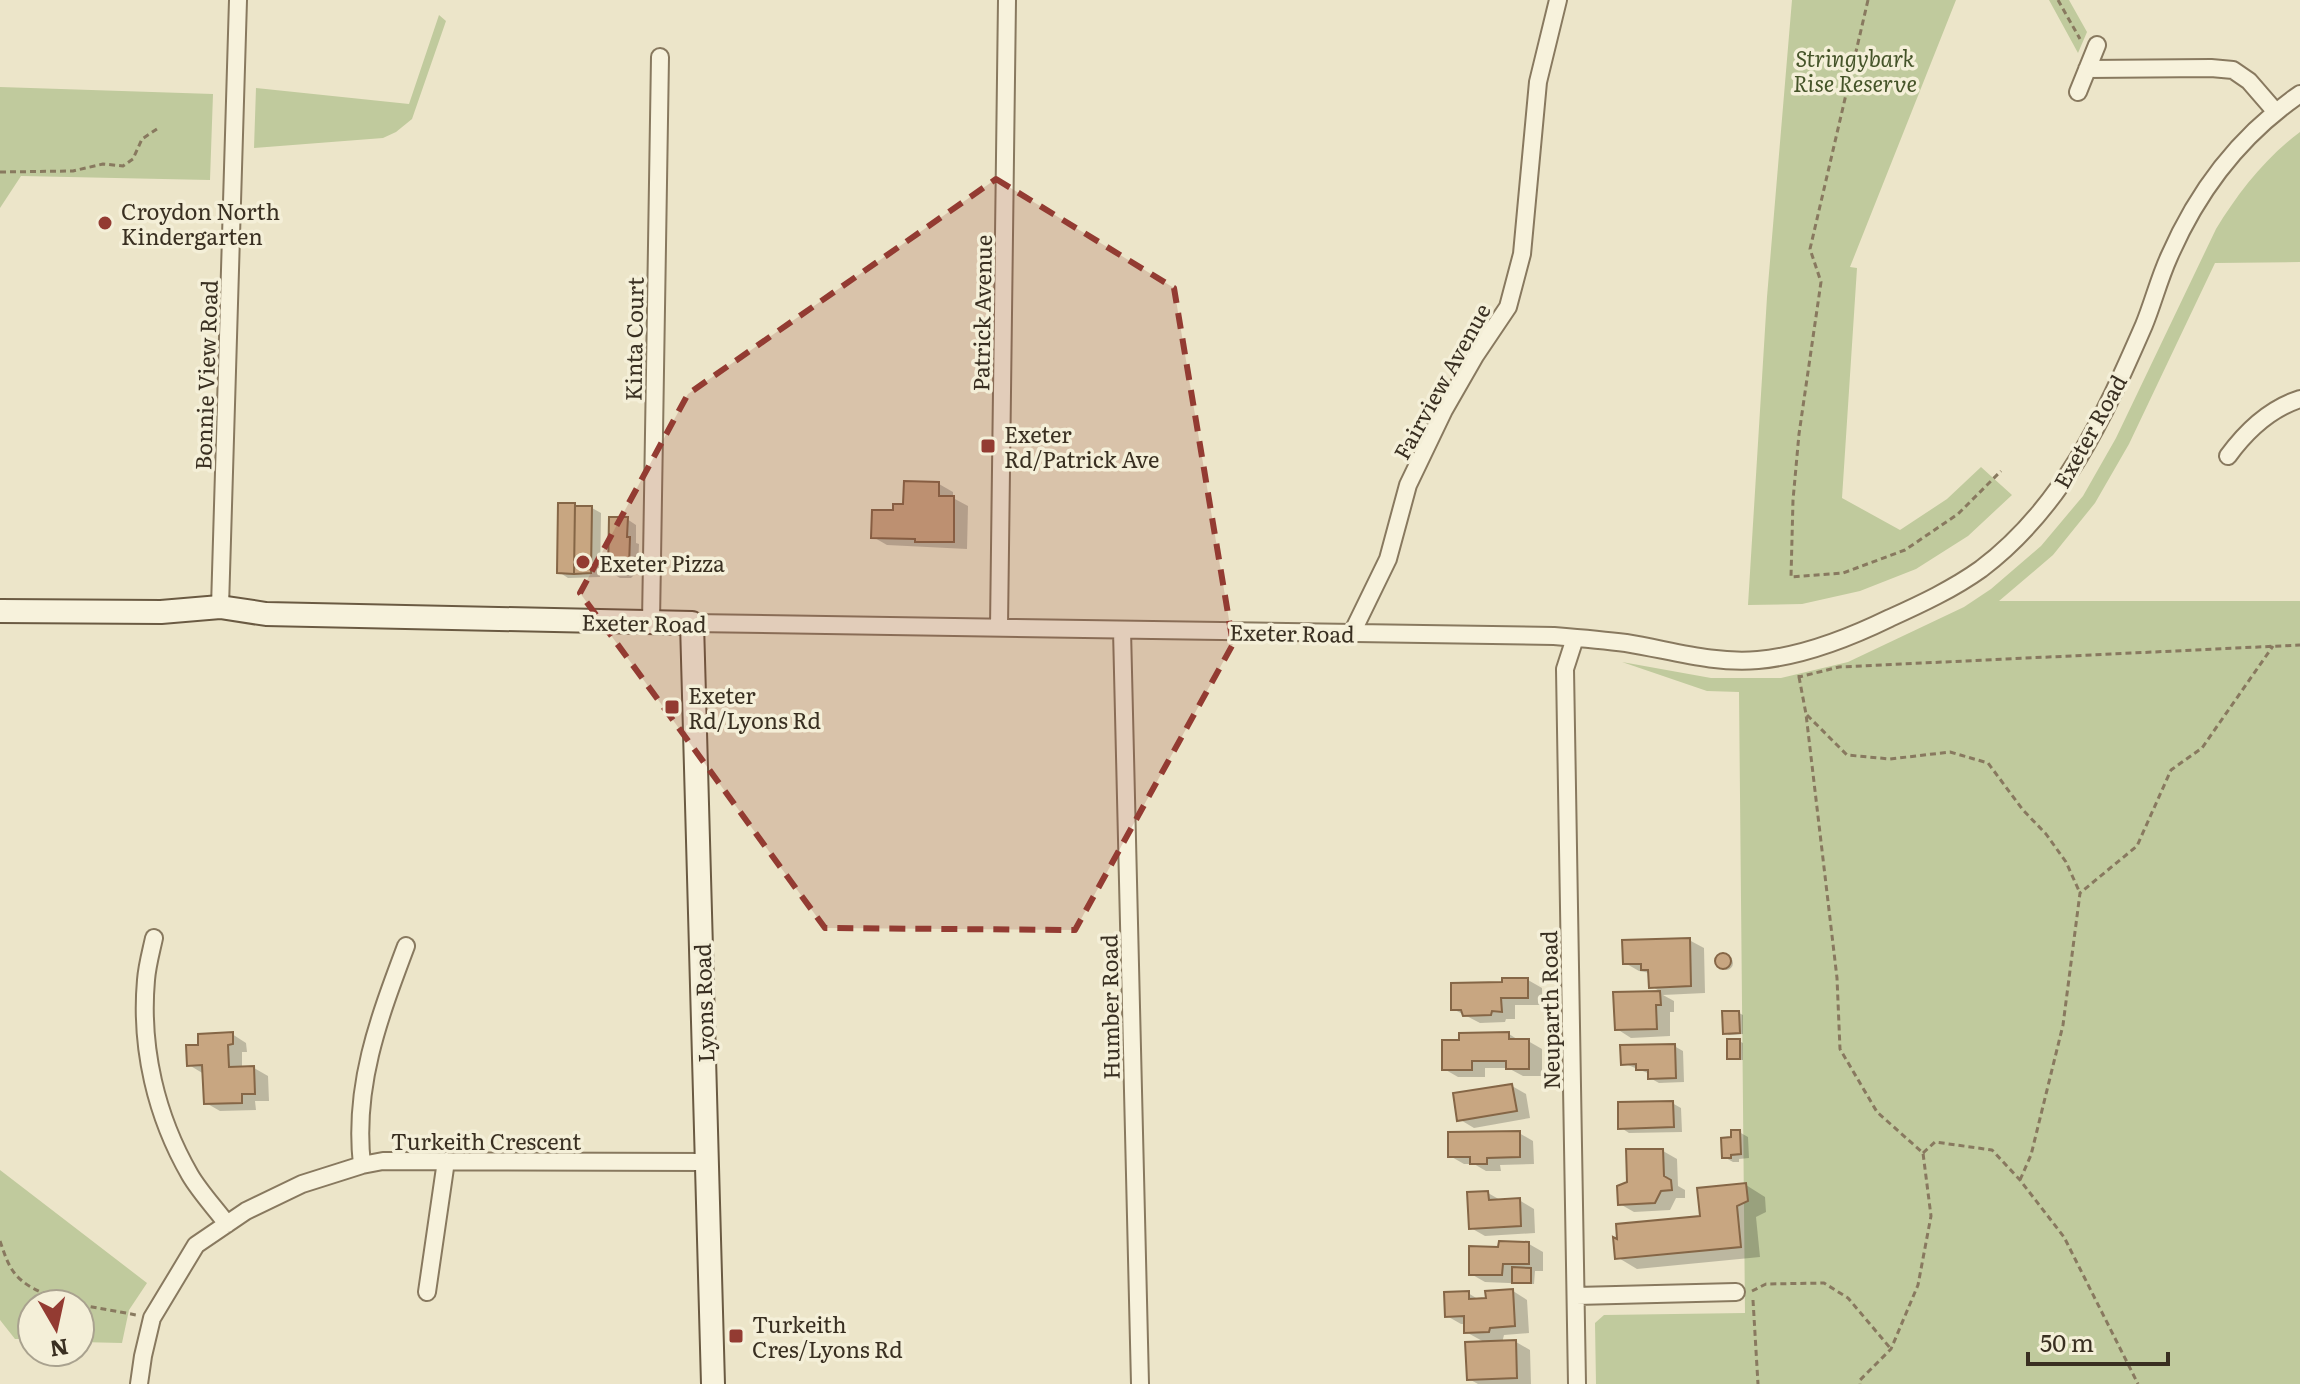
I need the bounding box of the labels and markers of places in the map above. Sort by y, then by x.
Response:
place label: Croydon North Kindergarten [121,194,280,252]
marker: Croydon North Kindergarten [96,214,114,232]
place label: Exeter Rd/Patrick Ave [1004,417,1159,475]
marker: Exeter Rd/Patrick Ave [979,437,997,455]
place label: Exeter Pizza [599,546,725,579]
marker: Exeter Pizza [574,553,592,571]
place label: Exeter Rd/Lyons Rd [688,678,821,736]
marker: Exeter Rd/Lyons Rd [663,698,681,716]
place label: Turkeith Cres/Lyons Rd [752,1307,903,1365]
marker: Turkeith Cres/Lyons Rd [727,1327,745,1345]

